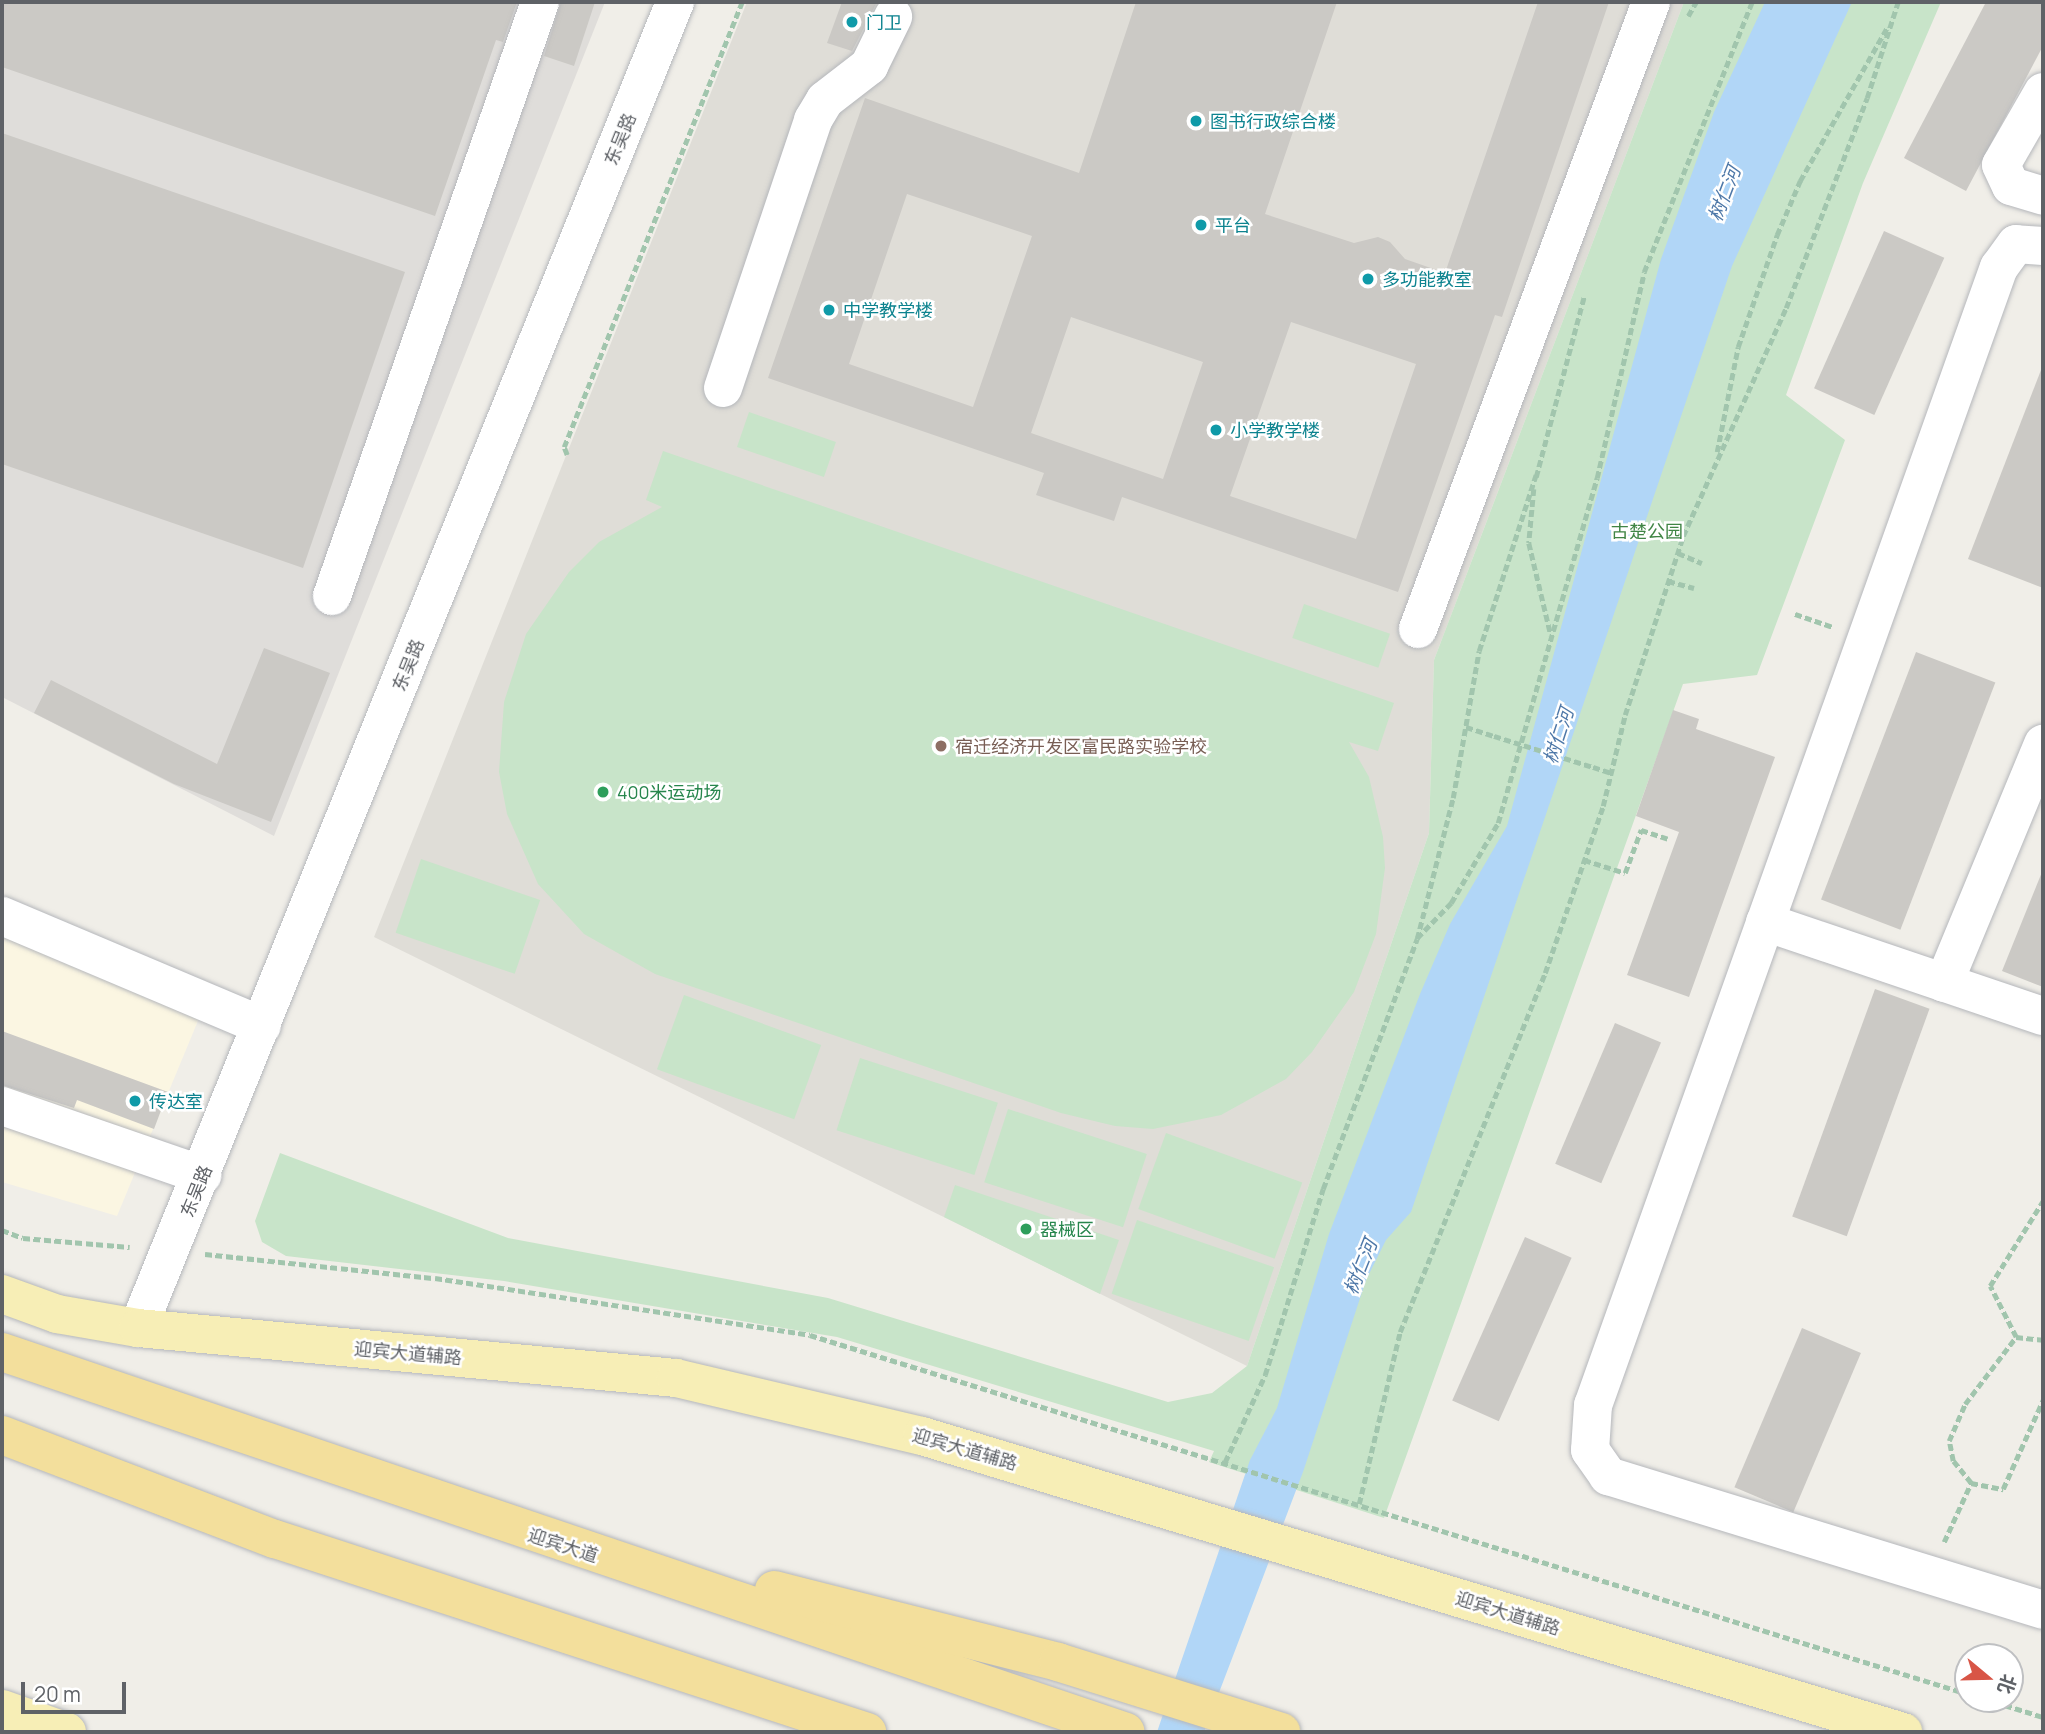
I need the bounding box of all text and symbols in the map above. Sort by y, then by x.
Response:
place label: 门卫 [866,11,902,33]
marker: 门卫 [844,14,860,30]
street label: 东吴路 [600,110,640,168]
place label: 图书行政综合楼 [1210,110,1336,132]
marker: 图书行政综合楼 [1188,113,1204,129]
water label: 树仁河 [1704,163,1746,225]
place label: 平台 [1215,214,1251,236]
marker: 平台 [1193,217,1209,233]
place label: 多功能教室 [1382,268,1472,290]
marker: 多功能教室 [1360,271,1376,287]
place label: 中学教学楼 [843,299,933,321]
marker: 中学教学楼 [821,302,837,318]
place label: 小学教学楼 [1230,419,1320,441]
marker: 小学教学楼 [1208,422,1224,438]
park label: 古楚公园 [1611,520,1683,542]
street label: 东吴路 [388,636,428,694]
water label: 树仁河 [1539,705,1579,767]
place label: 宿迁经济开发区富民路实验学校 [955,735,1207,757]
marker: 宿迁经济开发区富民路实验学校 [933,738,949,754]
place label: 400米运动场 [617,781,722,803]
marker: 400米运动场 [595,784,611,800]
place label: 传达室 [149,1090,203,1112]
marker: 传达室 [127,1093,143,1109]
street label: 东吴路 [176,1162,216,1220]
place label: 器械区 [1040,1218,1094,1240]
marker: 器械区 [1018,1221,1034,1237]
water label: 树仁河 [1340,1236,1382,1298]
street label: 迎宾大道辅路 [353,1338,463,1368]
street label: 迎宾大道辅路 [910,1424,1020,1474]
street label: 迎宾大道 [525,1524,601,1566]
street label: 迎宾大道辅路 [1453,1587,1563,1639]
north arrow [1954,1643,2024,1713]
scale bar [24,1668,130,1712]
text: 北 [1992,1671,2022,1697]
text: 20 m [34,1680,81,1708]

